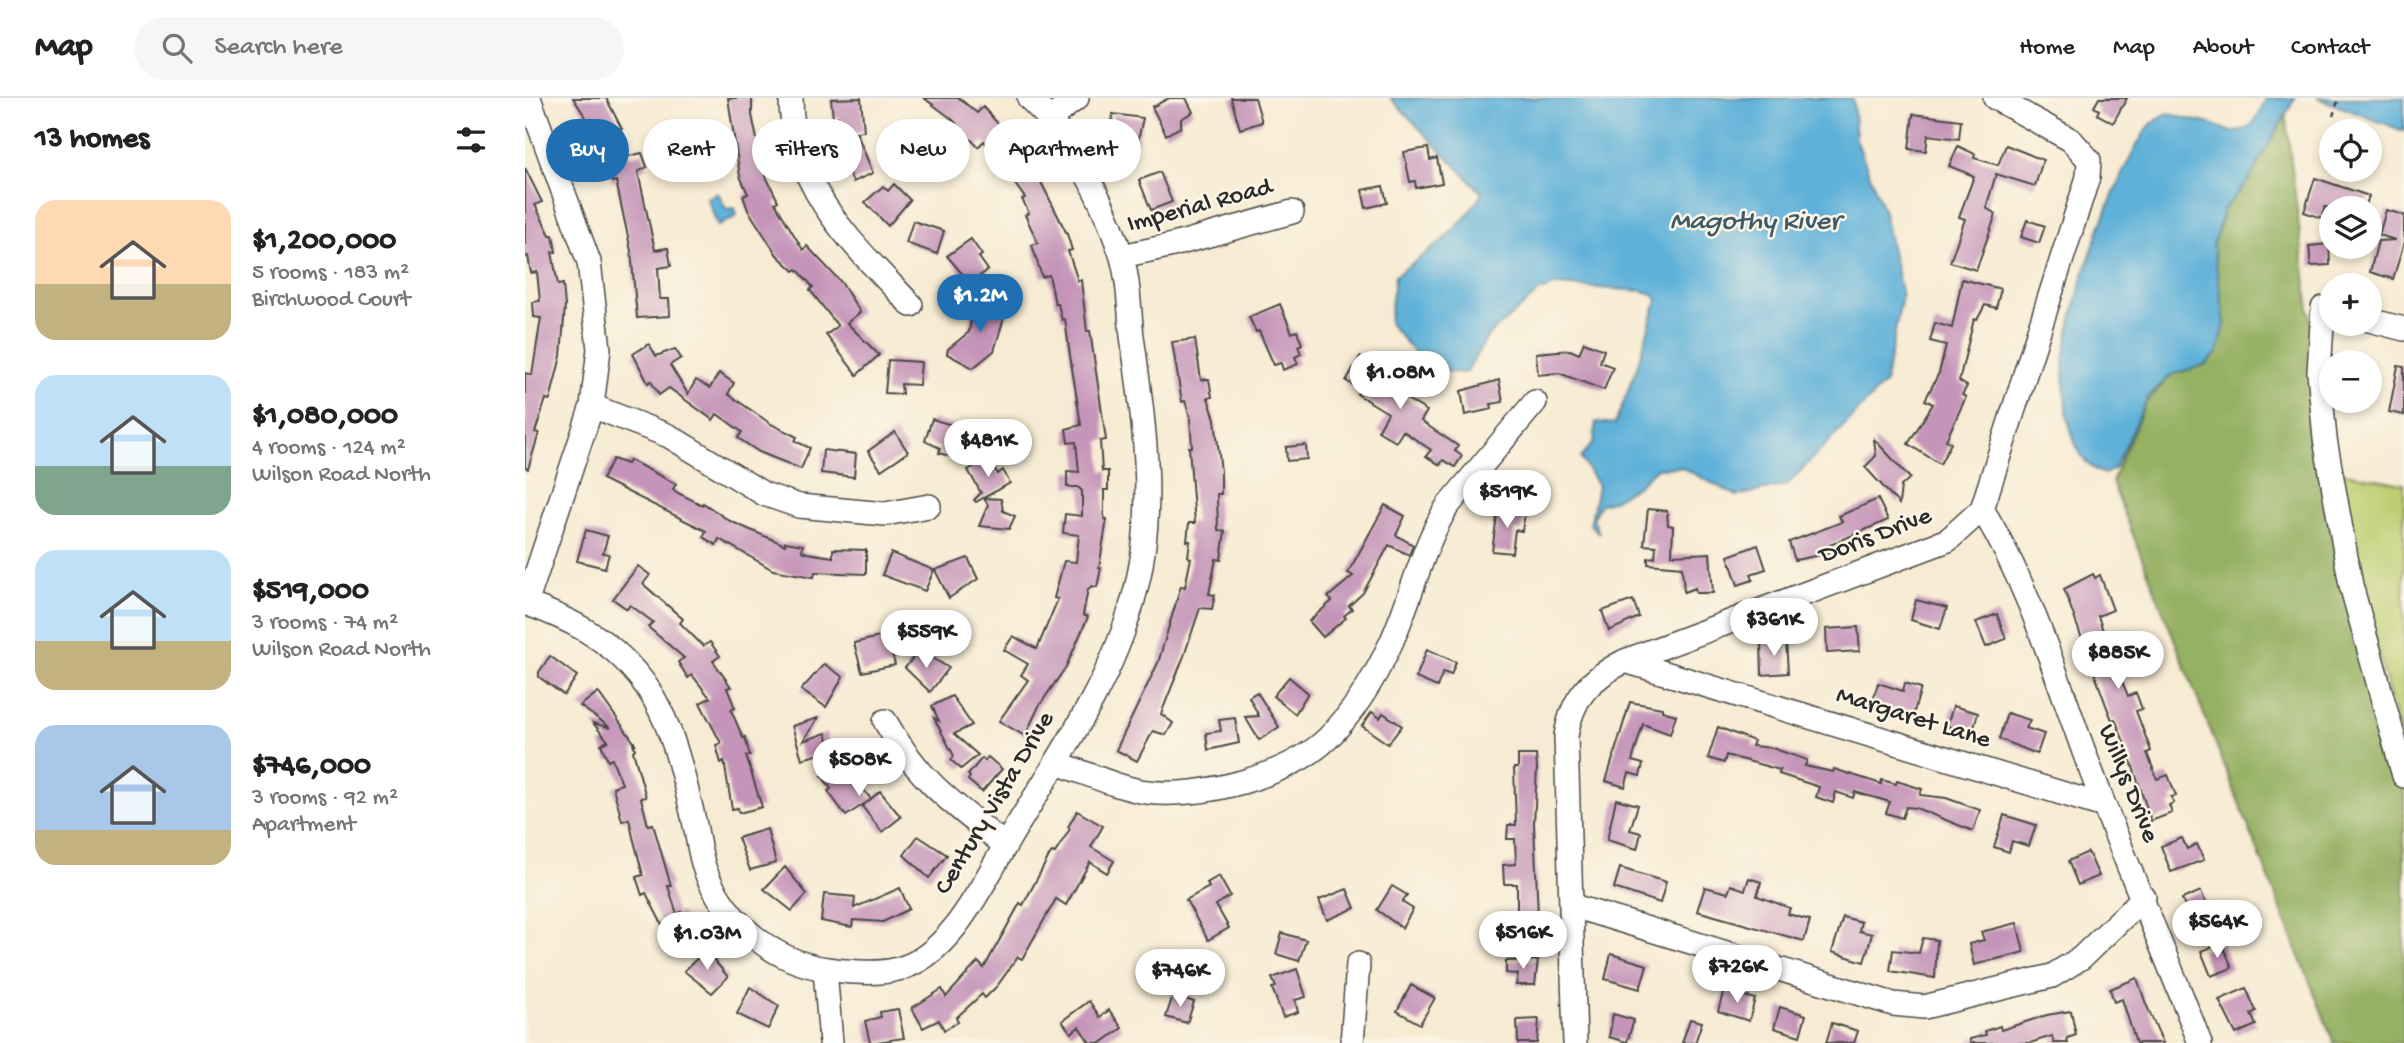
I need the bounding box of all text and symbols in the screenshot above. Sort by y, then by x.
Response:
search box [134,17,624,80]
text: Map [35,29,92,67]
icon: search [158,29,196,67]
text: Search here [214,33,343,64]
text: Home [2019,34,2075,63]
text: Map [2113,34,2155,63]
text: About [2193,34,2253,63]
text: Contact [2291,34,2369,63]
chip: Buy [546,119,629,182]
chip: Rent [643,119,738,182]
chip: Filters [752,119,862,182]
chip: New [876,119,970,182]
chip: Apartment [984,119,1141,182]
map controls [2319,119,2382,413]
button: locate [2319,119,2382,182]
icon: filters [452,121,490,159]
text: 13 homes [35,123,149,158]
street label: Imperial Road [1124,172,1278,241]
button: layers [2319,196,2382,259]
water label: Magothy River [1670,206,1845,239]
text: $1,200,000 [252,225,396,260]
icon: home [91,228,175,312]
text: 5 rooms · 183 m² [252,260,409,287]
button: + [2319,273,2382,336]
pin: $1.2M [931,274,1029,334]
text: $1.2M [953,283,1007,310]
text: Birchwood Court [252,287,410,314]
button: − [2319,350,2382,413]
pin: $1.08M [1343,352,1457,411]
text: $1.08M [1366,360,1434,387]
text: $1,080,000 [252,400,398,435]
icon: home [91,403,175,487]
pin: $481K [939,420,1037,479]
text: $481K [960,428,1016,455]
text: 4 rooms · 124 m² [252,435,406,462]
text: Wilson Road North [252,462,431,489]
pin: $519K [1458,470,1556,530]
text: $519K [1479,479,1535,506]
street label: Doris Drive [1814,501,1937,573]
text: $519,000 [252,575,369,610]
icon: home [91,578,175,662]
pin: $361K [1725,598,1823,658]
text: $361K [1746,607,1802,634]
text: 3 rooms · 74 m² [252,610,398,637]
pin: $559K [877,610,975,670]
text: $559K [897,619,955,646]
pin: $885K [2069,632,2167,691]
text: Wilson Road North [252,637,431,664]
text: $885K [2088,640,2148,667]
street label: Margaret Lane [1832,681,1995,757]
street label: Century Vista Drive [929,706,1063,901]
street label: Willys Drive [2089,721,2165,848]
pin: $508K [810,738,908,798]
text: $508K [829,747,889,774]
text: $746,000 [252,750,371,785]
icon: home [91,753,175,837]
text: 3 rooms · 92 m² [252,785,398,812]
text: Apartment [252,812,356,839]
pin: $564K [2168,900,2266,960]
text: $564K [2188,909,2246,936]
pin: $1.03M [650,912,764,972]
pin: $516K [1474,912,1572,971]
text: $516K [1495,920,1551,947]
text: $1.03M [673,921,741,948]
pin: $726K [1688,946,1786,1005]
pin: $746K [1131,950,1229,1009]
text: $726K [1708,954,1766,981]
text: $746K [1151,958,1209,985]

